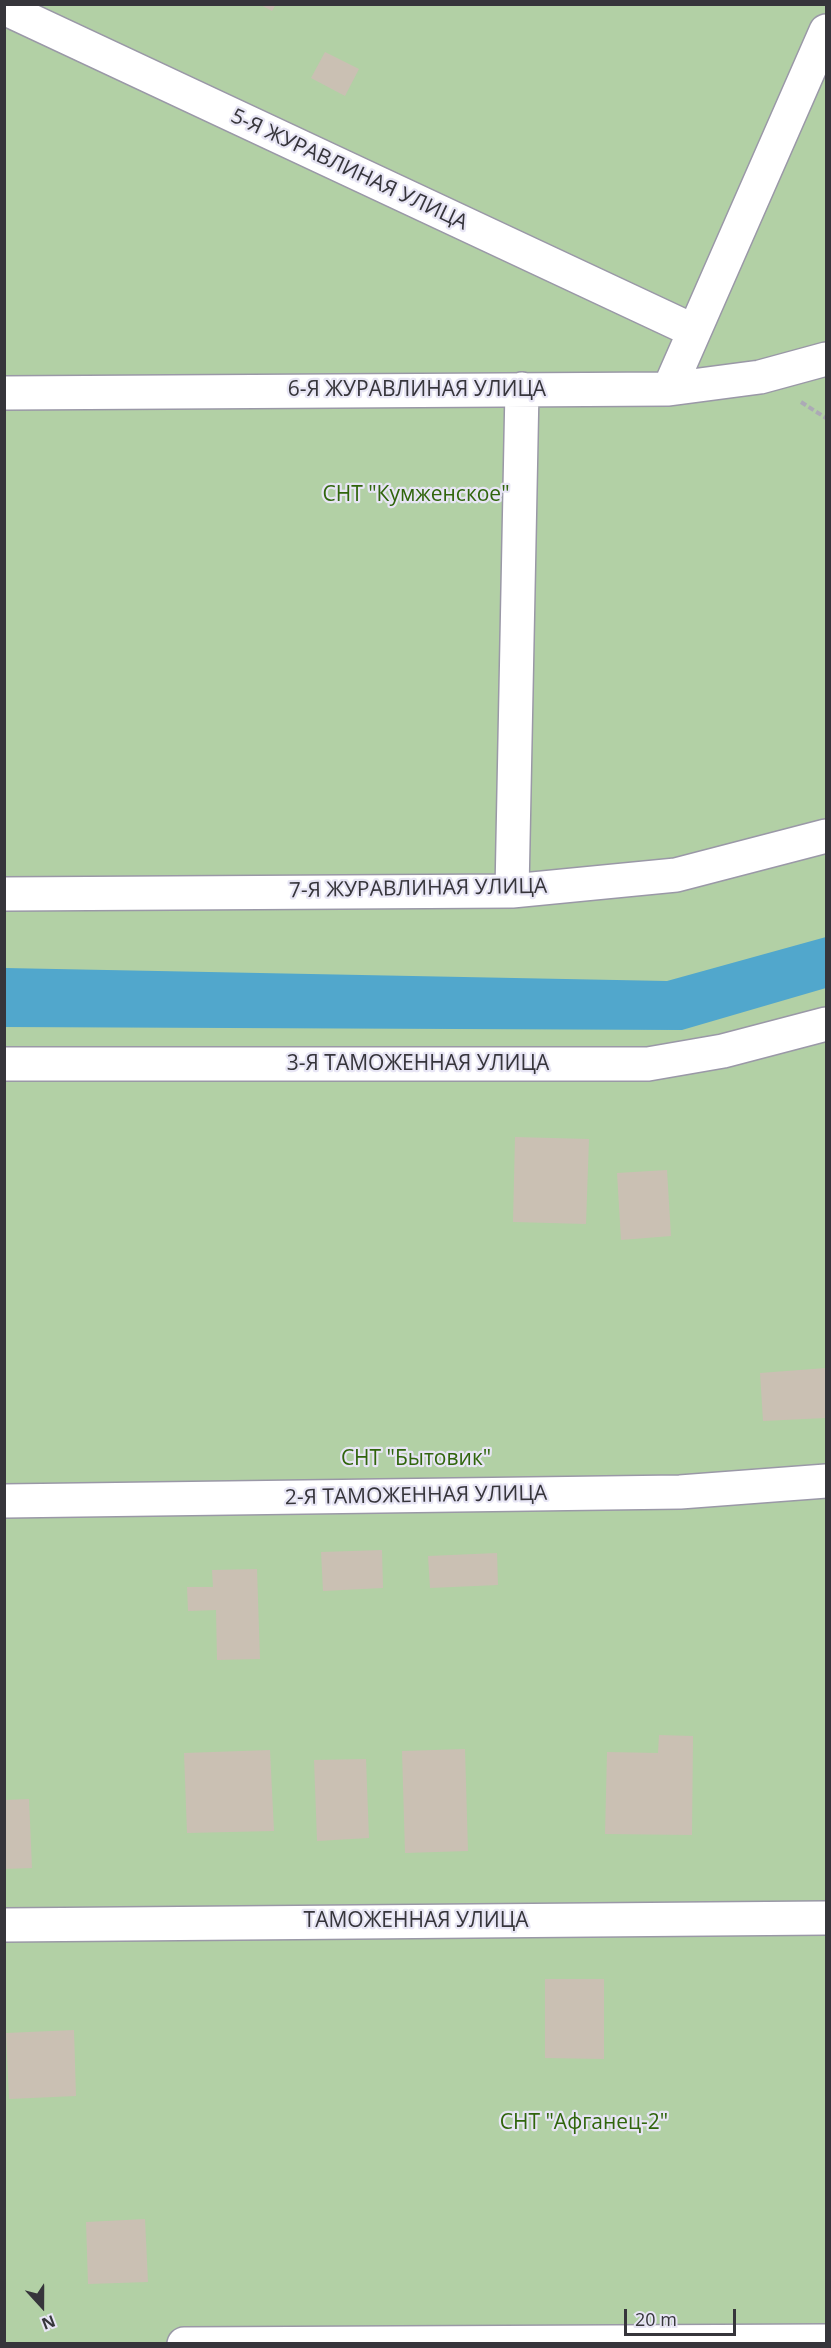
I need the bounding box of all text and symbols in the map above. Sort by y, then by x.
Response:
street label: 5-Я ЖУРАВЛИНАЯ УЛИЦА [227,104,471,236]
street label: 6-Я ЖУРАВЛИНАЯ УЛИЦА [288,377,546,403]
park label: СНТ "Кумженское" [322,482,510,508]
street label: 7-Я ЖУРАВЛИНАЯ УЛИЦА [289,874,547,904]
street label: 3-Я ТАМОЖЕННАЯ УЛИЦА [287,1051,549,1077]
park label: СНТ "Бытовик" [341,1446,491,1472]
street label: 2-Я ТАМОЖЕННАЯ УЛИЦА [285,1481,547,1511]
street label: ТАМОЖЕННАЯ УЛИЦА [304,1908,528,1934]
park label: СНТ "Афганец-2" [500,2110,668,2136]
north arrow [12,2276,72,2336]
scale bar [627,2297,740,2335]
text: 20 m [635,2307,677,2331]
text: N [38,2310,58,2335]

